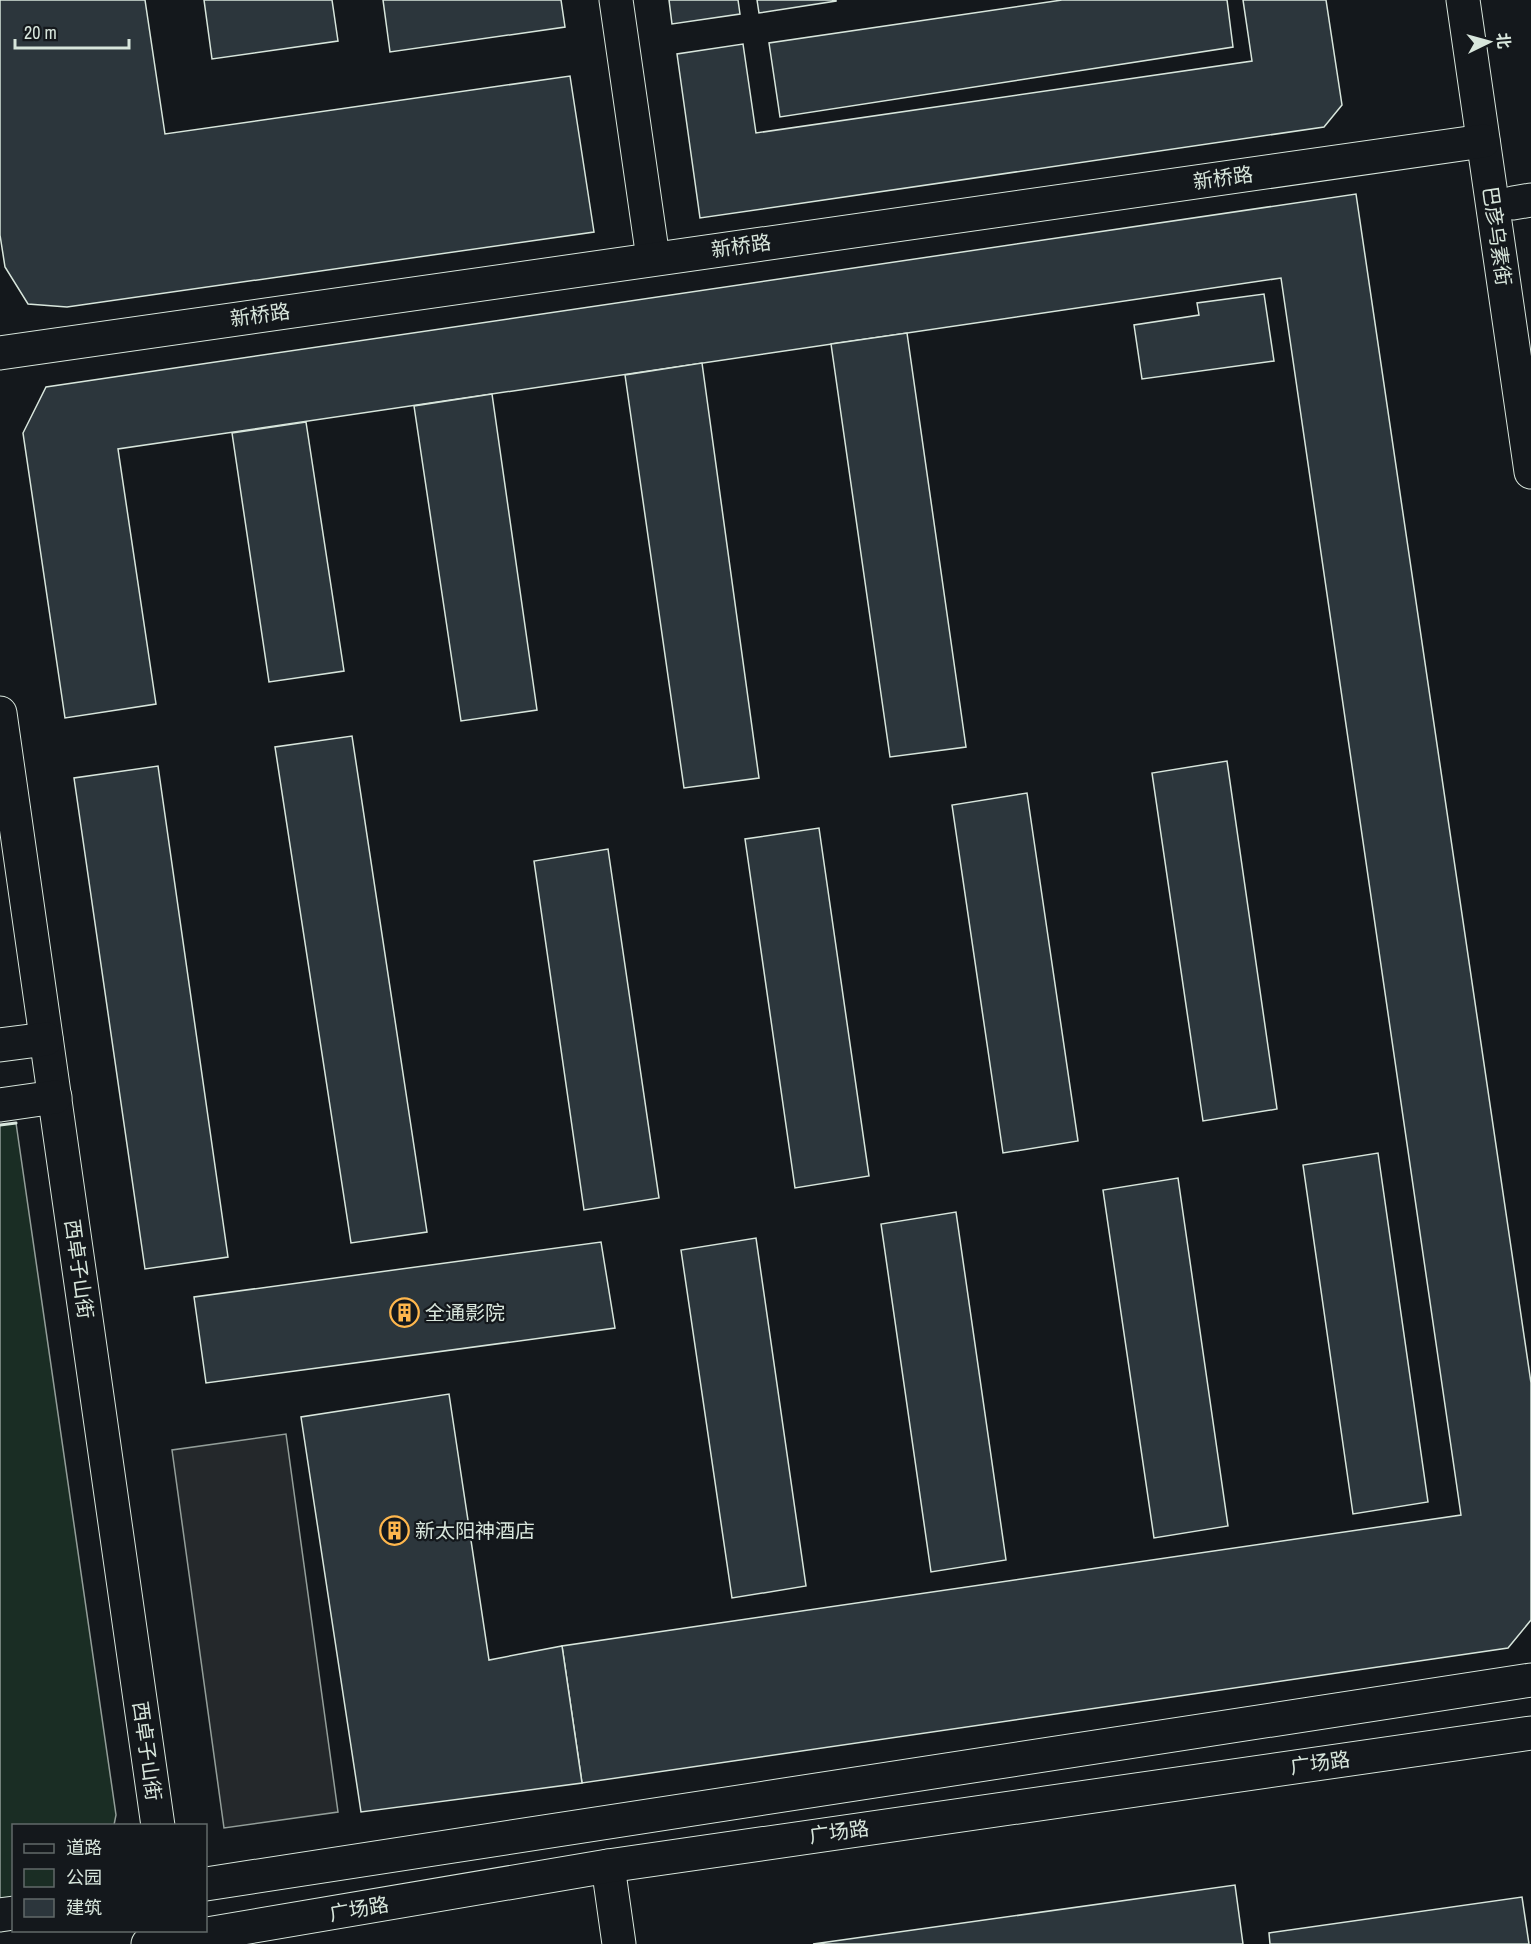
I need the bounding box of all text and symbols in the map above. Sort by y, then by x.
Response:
scale bar [15,12,129,50]
north arrow [1459,12,1519,72]
text: 20 m [24,20,57,45]
text: 北 [1492,32,1516,50]
street label: 新桥路 [1191,160,1255,195]
street label: 巴彦乌素街 [1477,185,1518,287]
street label: 新桥路 [709,228,773,263]
street label: 新桥路 [228,297,292,332]
street label: 西卓子山街 [59,1218,100,1320]
building icon: 全通影院 [388,1297,420,1329]
place label: 全通影院 [425,1299,505,1326]
building icon: 新太阳神酒店 [378,1515,410,1547]
place label: 新太阳神酒店 [415,1517,535,1544]
street label: 西卓子山街 [127,1700,168,1802]
street label: 广场路 [1288,1745,1352,1780]
street label: 广场路 [807,1814,871,1849]
legend [12,1824,207,1932]
text: 道路 [66,1835,102,1860]
text: 公园 [66,1865,102,1890]
street label: 广场路 [327,1890,391,1927]
text: 建筑 [66,1895,102,1920]

